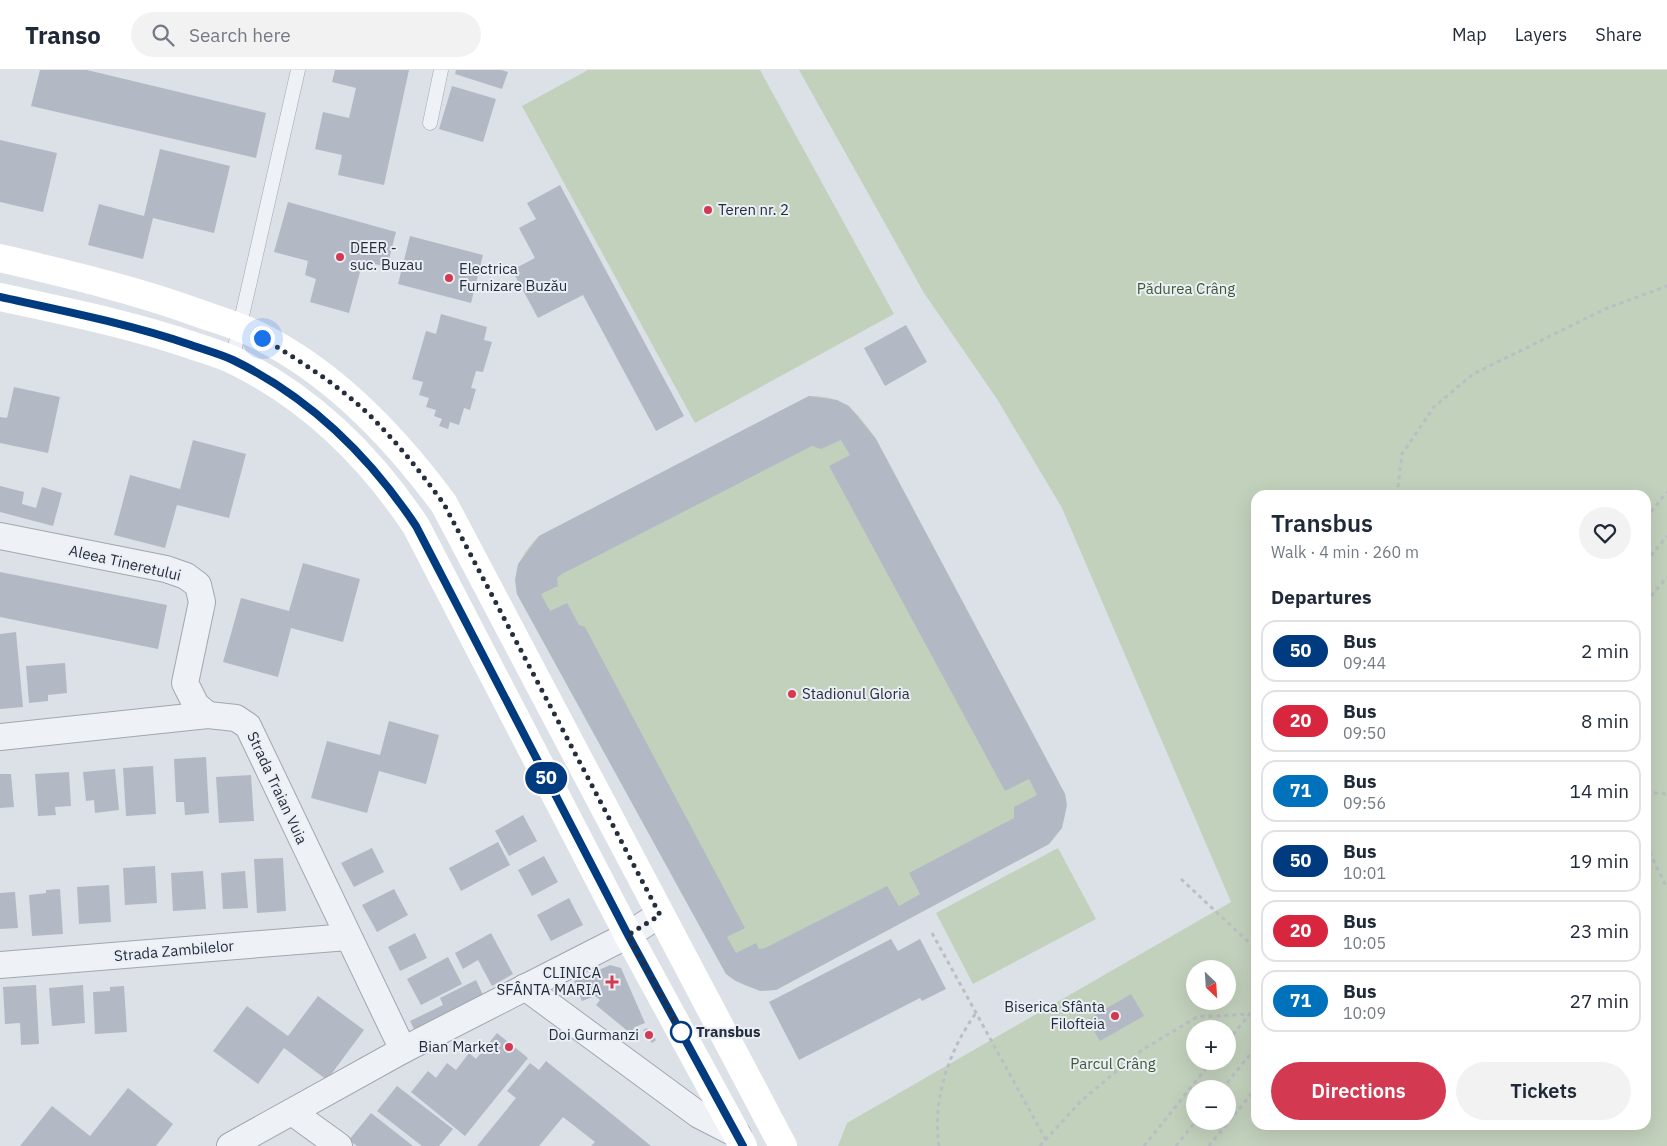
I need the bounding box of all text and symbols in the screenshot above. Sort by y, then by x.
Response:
search box [131,12,481,57]
text: Transo [25,19,101,51]
icon: search [149,21,177,49]
text: Search here [189,23,291,47]
text: Map [1452,23,1487,46]
text: Layers [1515,23,1567,46]
text: Share [1595,23,1642,46]
place label: Teren nr. 2 [718,200,789,219]
marker: Teren nr. 2 [702,204,714,216]
place label: DEER - suc. Buzau [350,238,423,274]
marker: DEER - suc. Buzau [334,251,346,263]
place label: Electrica Furnizare Buzău [459,259,567,295]
marker: Electrica Furnizare Buzău [443,272,455,284]
park label: Pădurea Crâng [1137,279,1235,298]
your location [250,326,275,351]
text: Transbus [1271,507,1373,539]
button: heart [1579,507,1631,559]
street label: Aleea Tineretului [67,540,183,585]
text: Walk · 4 min · 260 m [1271,542,1419,562]
text: Departures [1271,585,1371,609]
text: Bus [1343,629,1377,653]
text: 50 [1290,639,1311,662]
text: 2 min [1581,639,1629,663]
text: 09:44 [1343,653,1386,673]
place label: Stadionul Gloria [802,684,910,703]
marker: Stadionul Gloria [786,688,798,700]
text: Bus [1343,699,1377,723]
text: 20 [1290,709,1311,732]
text: 8 min [1581,709,1629,733]
text: 09:50 [1343,723,1386,743]
street label: Strada Traian Vuia [243,728,312,847]
line badge: 50 [524,762,568,794]
text: 50 [535,766,557,789]
text: Bus [1343,769,1377,793]
text: 71 [1290,779,1311,802]
text: 14 min [1570,779,1629,803]
text: 09:56 [1343,793,1386,813]
text: Bus [1343,839,1377,863]
text: 50 [1290,849,1311,872]
text: 19 min [1570,849,1629,873]
text: 10:01 [1343,863,1386,883]
text: Bus [1343,909,1377,933]
text: 20 [1290,919,1311,942]
text: 23 min [1570,919,1629,943]
text: 10:05 [1343,933,1386,953]
street label: Strada Zambilelor [113,936,235,965]
north arrow [1186,960,1236,1010]
map controls [1186,960,1236,1130]
place label: CLINICA SFÂNTA MARIA [497,963,601,999]
marker: CLINICA SFÂNTA MARIA [605,975,619,989]
text: Bus [1343,979,1377,1003]
text: 71 [1290,989,1311,1012]
text: 27 min [1570,989,1629,1013]
place label: Biserica Sfânta Filofteia [1004,997,1105,1033]
text: 10:09 [1343,1003,1386,1023]
marker: Biserica Sfânta Filofteia [1109,1010,1121,1022]
button: + [1186,1020,1236,1070]
marker: Transbus [670,1021,692,1043]
place label: Transbus [696,1022,761,1041]
place label: Doi Gurmanzi [548,1025,639,1044]
marker: Doi Gurmanzi [643,1029,655,1041]
place label: Bian Market [419,1037,499,1056]
marker: Bian Market [503,1041,515,1053]
park label: Parcul Crâng [1070,1054,1156,1073]
button: Directions [1271,1062,1446,1120]
button: Tickets [1456,1062,1631,1120]
button: − [1186,1080,1236,1130]

